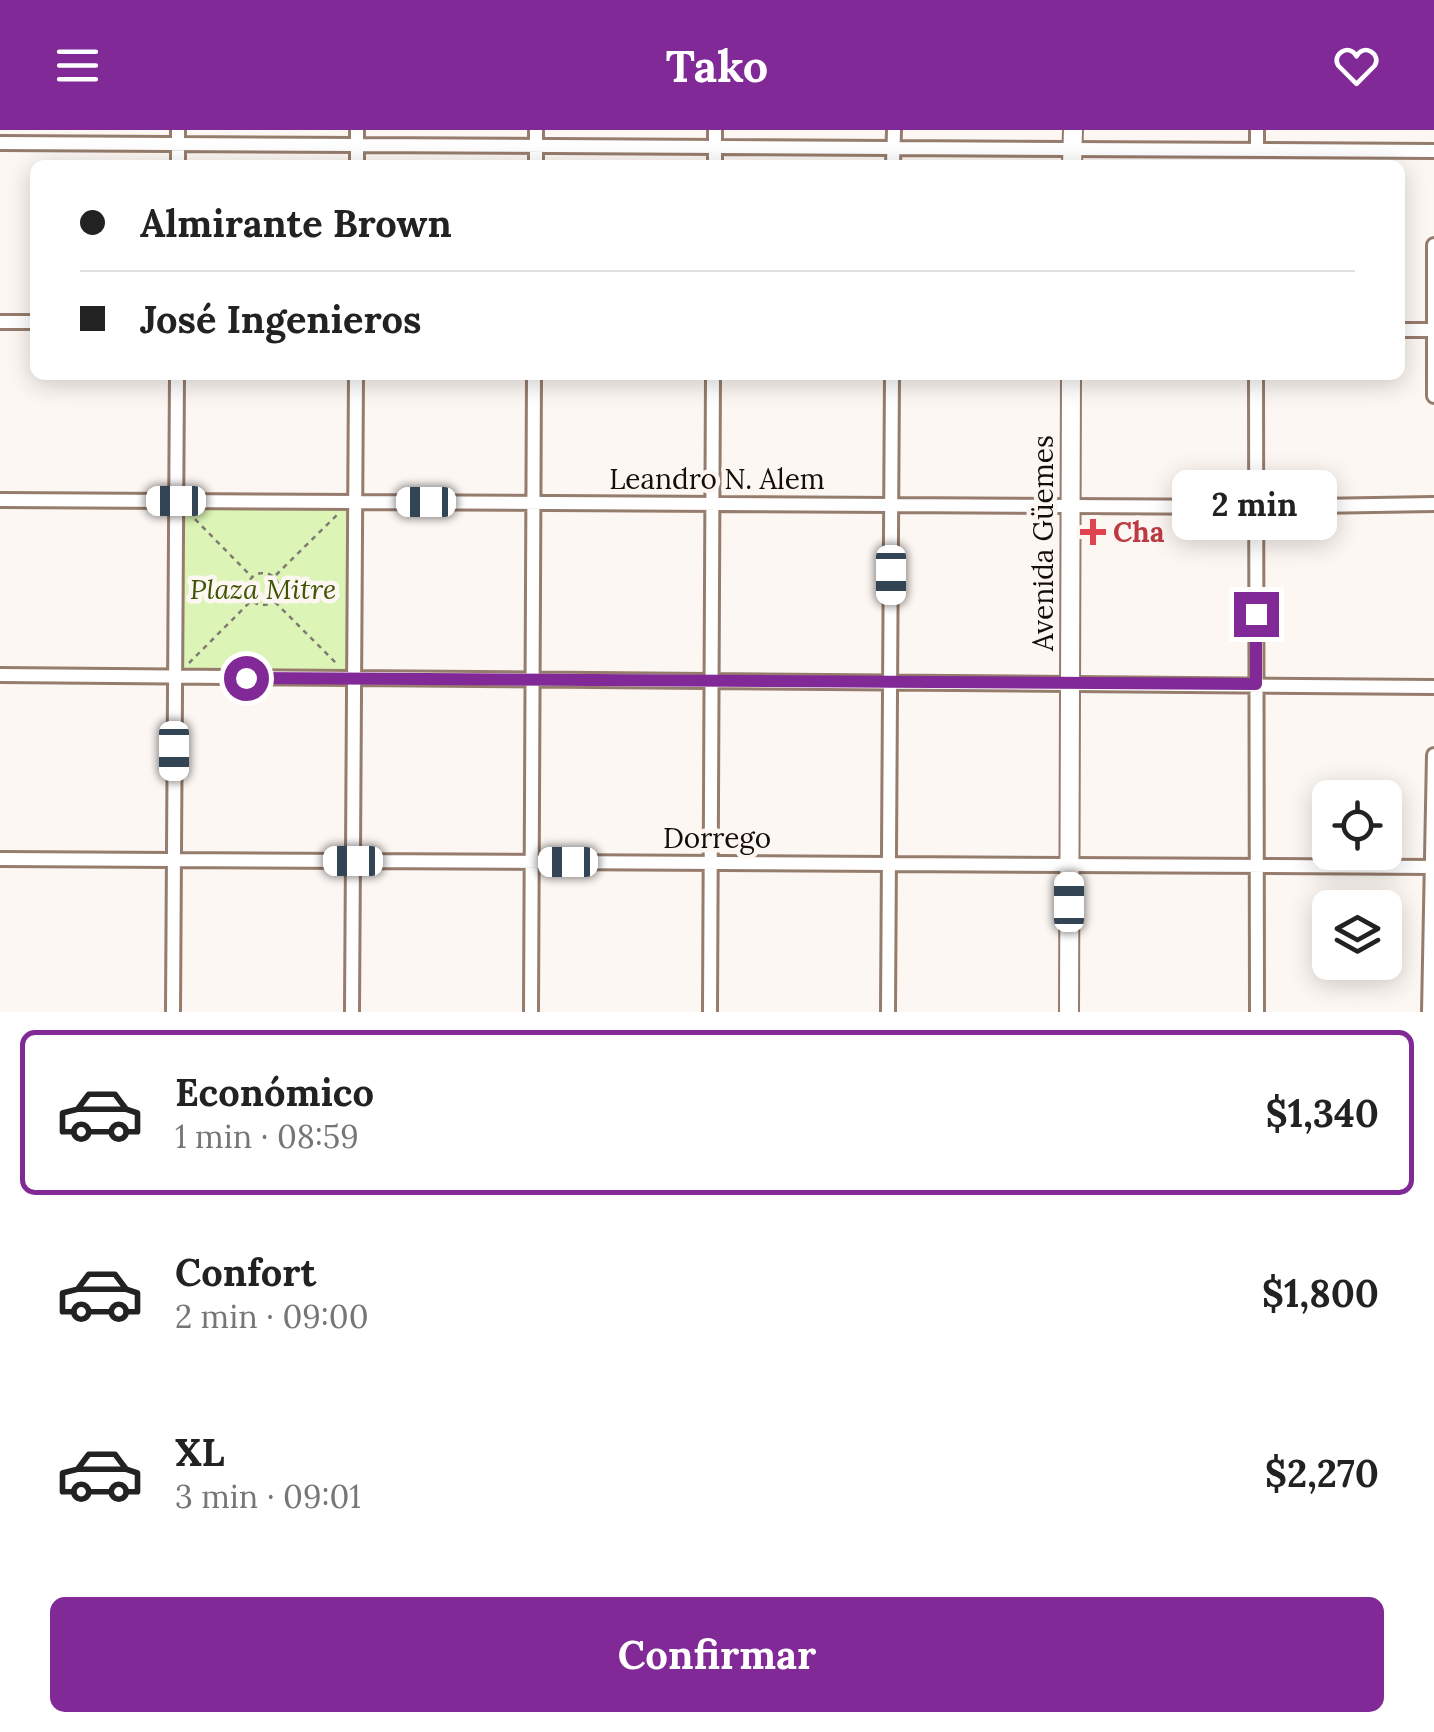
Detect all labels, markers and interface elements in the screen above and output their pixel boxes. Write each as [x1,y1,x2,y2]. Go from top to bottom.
text: Tako [666,37,768,94]
icon: menu [50,38,105,93]
icon: heart [1329,38,1384,93]
text: Almirante Brown [140,199,452,247]
text: José Ingenieros [140,295,421,343]
street label: Avenida Güemes [1025,435,1061,652]
street label: Leandro N. Alem [609,461,825,497]
callout: 2 min [1174,469,1338,539]
text: 2 min [1212,484,1297,525]
car [146,486,206,516]
car [396,487,456,517]
place label: Cha [1113,514,1165,550]
marker: Cha [1082,521,1104,543]
car [876,545,906,605]
park label: Plaza Mitre [190,571,336,607]
route end [1234,592,1279,637]
route start [224,656,269,701]
car [159,721,189,781]
map controls [1312,780,1402,980]
button: locate [1312,780,1402,870]
street label: Dorrego [663,820,771,856]
car [323,846,383,876]
car [538,847,598,877]
car [1054,872,1084,932]
button: layers [1312,890,1402,980]
icon: car [55,1068,145,1158]
text: Económico [175,1068,374,1116]
text: $1,340 [1265,1089,1379,1137]
text: 1 min · 08:59 [175,1116,359,1157]
icon: car [55,1248,145,1338]
text: Confort [175,1248,316,1296]
text: $1,800 [1262,1269,1379,1317]
text: 2 min · 09:00 [175,1296,369,1337]
icon: car [55,1428,145,1518]
text: XL [175,1428,225,1476]
text: $2,270 [1265,1449,1379,1497]
text: 3 min · 09:01 [175,1476,361,1517]
button: Confirmar [50,1597,1384,1712]

